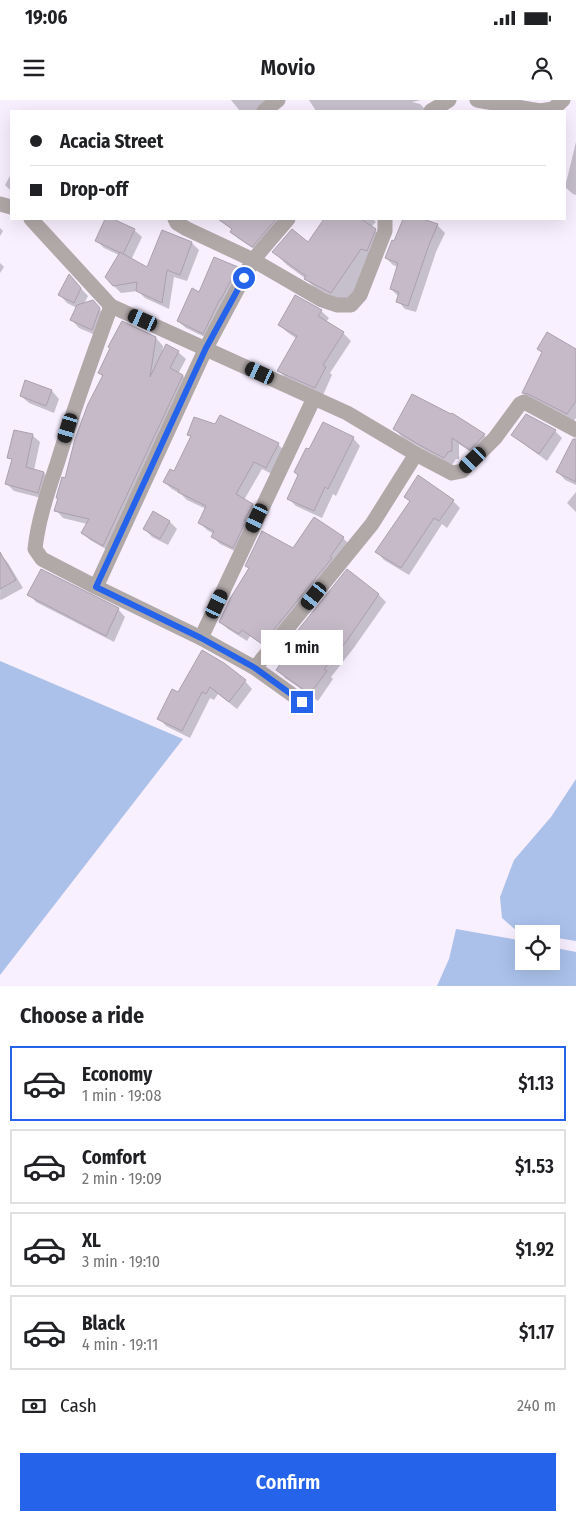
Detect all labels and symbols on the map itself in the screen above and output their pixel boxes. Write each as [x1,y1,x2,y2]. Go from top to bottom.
route start [233,267,255,289]
car [126,307,159,333]
car [243,360,276,386]
car [56,411,79,445]
car [456,444,489,476]
car [243,501,270,535]
car [298,580,329,612]
car [203,587,230,621]
callout: 1 min [261,630,343,664]
route end [291,691,313,713]

